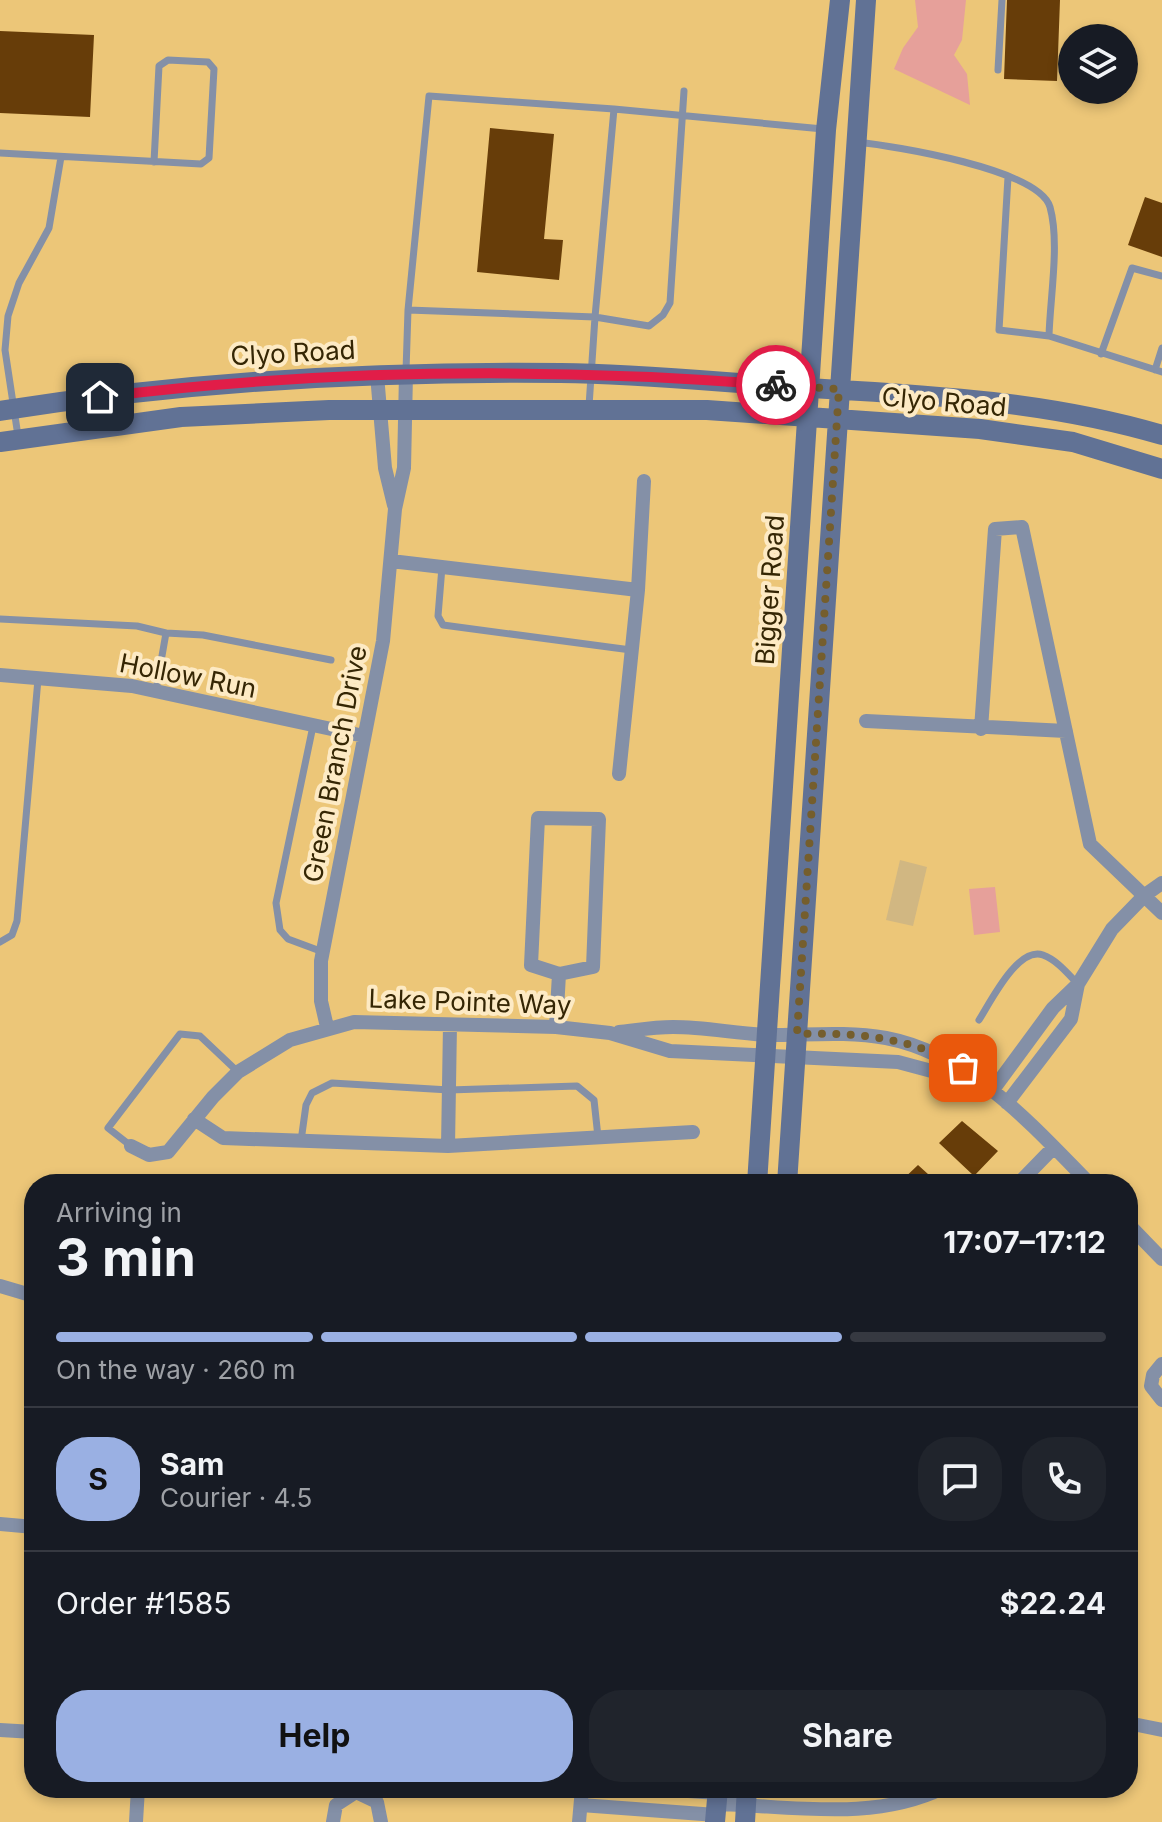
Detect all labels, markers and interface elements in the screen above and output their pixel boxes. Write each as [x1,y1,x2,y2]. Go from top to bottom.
map controls [1058,24,1138,104]
button: layers [1058,24,1138,104]
street label: Clyo Road [230,334,356,371]
courier [736,345,816,425]
pin [66,363,134,431]
icon: bike [754,363,798,407]
icon: home [78,375,122,419]
street label: Clyo Road [880,381,1008,422]
street label: Bigger Road [749,514,790,666]
street label: Green Branch Drive [296,643,373,885]
street label: Hollow Run [117,647,259,704]
street label: Lake Pointe Way [368,982,572,1021]
pin [929,1034,997,1102]
icon: bag [941,1046,985,1090]
text: Arriving in [56,1197,182,1228]
text: 17:07–17:12 [943,1224,1106,1260]
text: 3 min [56,1226,196,1289]
text: On the way · 260 m [56,1354,296,1385]
button: chat [918,1437,1002,1521]
button: phone [1022,1437,1106,1521]
text: Sam [160,1446,224,1482]
text: S [88,1461,108,1497]
text: Courier · 4.5 [160,1482,312,1513]
text: Order #1585 [56,1585,232,1621]
text: $22.24 [1000,1585,1106,1621]
button: Help [56,1690,573,1782]
button: Share [589,1690,1106,1782]

